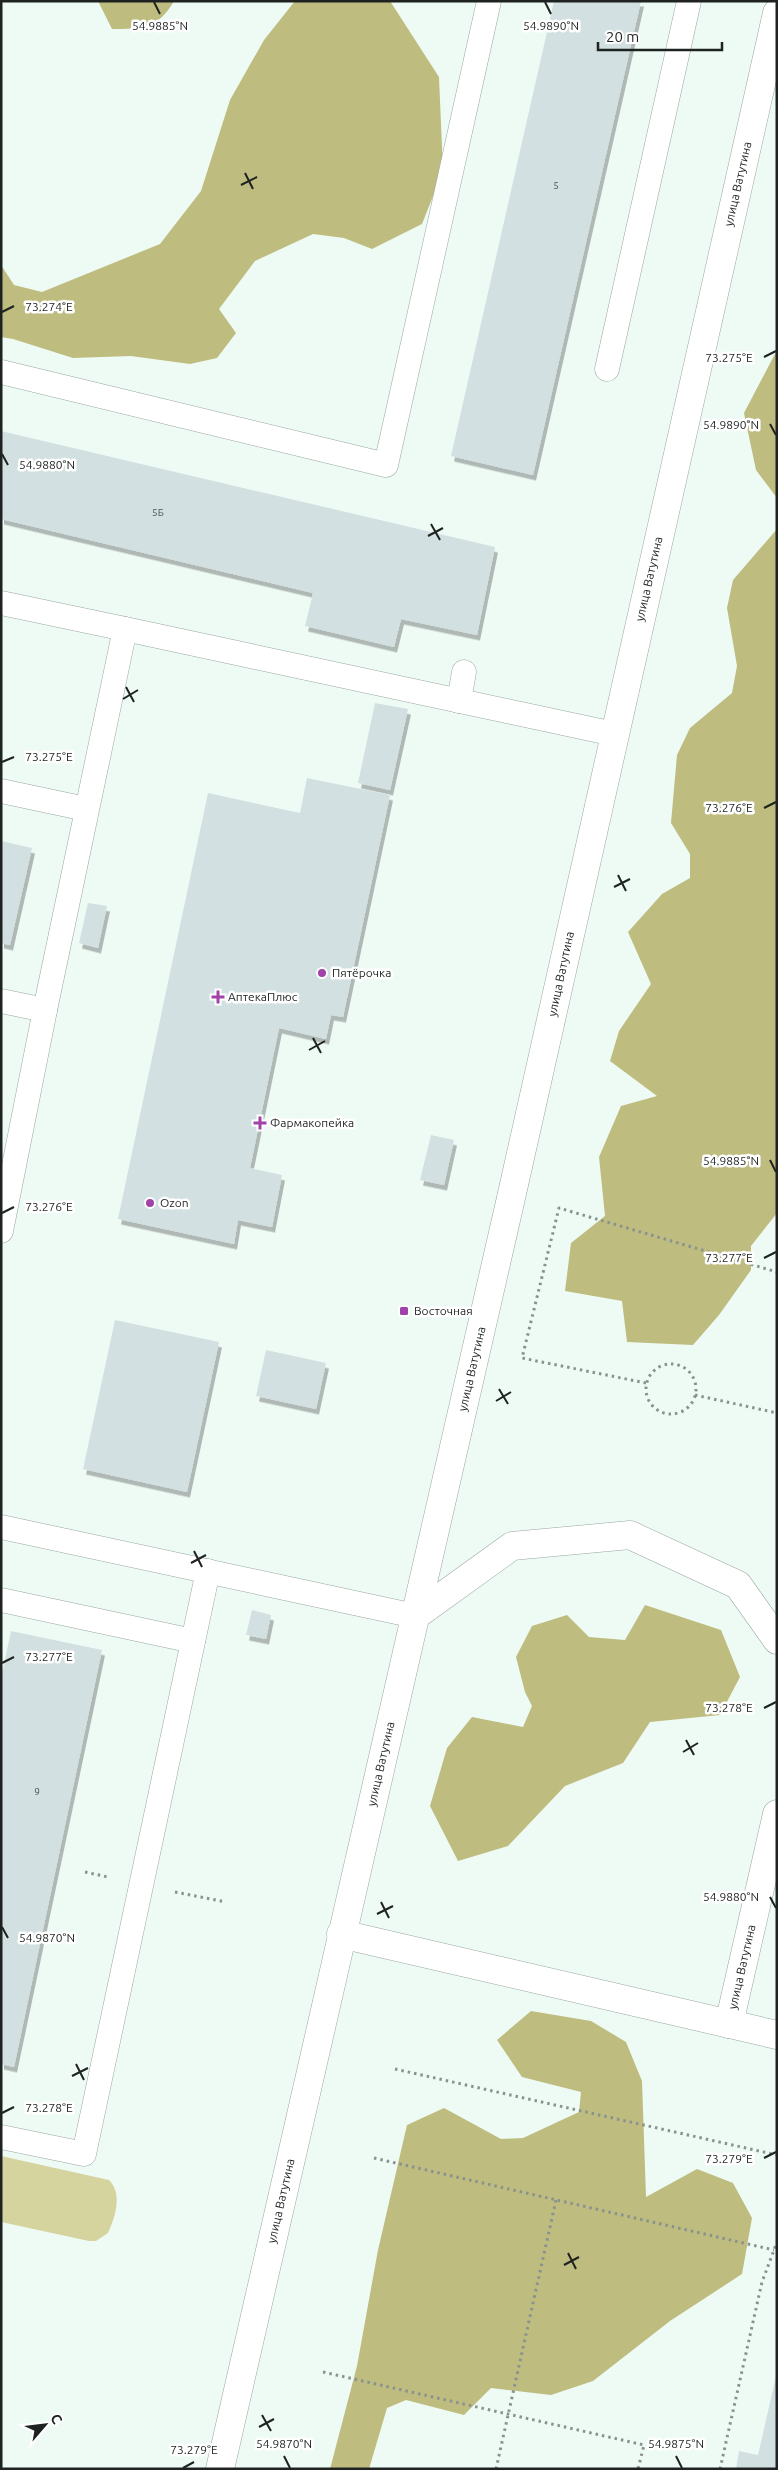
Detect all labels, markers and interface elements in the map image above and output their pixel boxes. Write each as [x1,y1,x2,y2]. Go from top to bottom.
text: 54.9885°N [132,19,188,32]
text: 54.9890°N [523,19,579,32]
scale bar [598,20,722,52]
text: 20 m [606,28,639,45]
street label: улица Ватутина [721,140,754,228]
house number: 5 [553,180,559,191]
text: 73.274°E [25,300,73,313]
text: 73.275°E [705,351,753,364]
text: 54.9890°N [703,418,759,431]
text: 54.9880°N [19,458,75,471]
house number: 5Б [152,507,164,518]
street label: улица Ватутина [632,535,665,623]
text: 73.275°E [25,750,73,763]
text: 73.276°E [705,801,753,814]
street label: улица Ватутина [545,930,576,1018]
place label: Пятёрочка [332,966,391,979]
marker: Пятёрочка [316,967,328,979]
place label: АптекаПлюс [228,990,298,1003]
marker: АптекаПлюс [212,991,224,1003]
place label: Фармакопейка [270,1116,354,1129]
marker: Фармакопейка [254,1117,266,1129]
text: 54.9885°N [703,1154,759,1167]
place label: Ozon [160,1196,189,1209]
marker: Ozon [144,1197,156,1209]
text: 73.276°E [25,1200,73,1213]
text: 73.277°E [705,1251,753,1264]
place label: Восточная [414,1304,473,1317]
marker: Восточная [398,1305,410,1317]
street label: улица Ватутина [455,1325,488,1413]
text: 73.277°E [25,1650,73,1663]
text: 73.278°E [705,1701,753,1714]
street label: улица Ватутина [364,1720,397,1808]
house number: 9 [34,1786,40,1797]
text: 54.9880°N [703,1890,759,1903]
street label: улица Ватутина [725,1923,758,2011]
text: 54.9870°N [19,1931,75,1944]
text: 73.278°E [25,2101,73,2114]
text: 73.279°E [705,2152,753,2165]
street label: улица Ватутина [264,2157,297,2245]
north arrow [20,2400,70,2450]
text: С [47,2411,66,2427]
text: 54.9870°N [256,2437,312,2450]
text: 54.9875°N [648,2437,704,2450]
text: 73.279°E [170,2443,218,2456]

